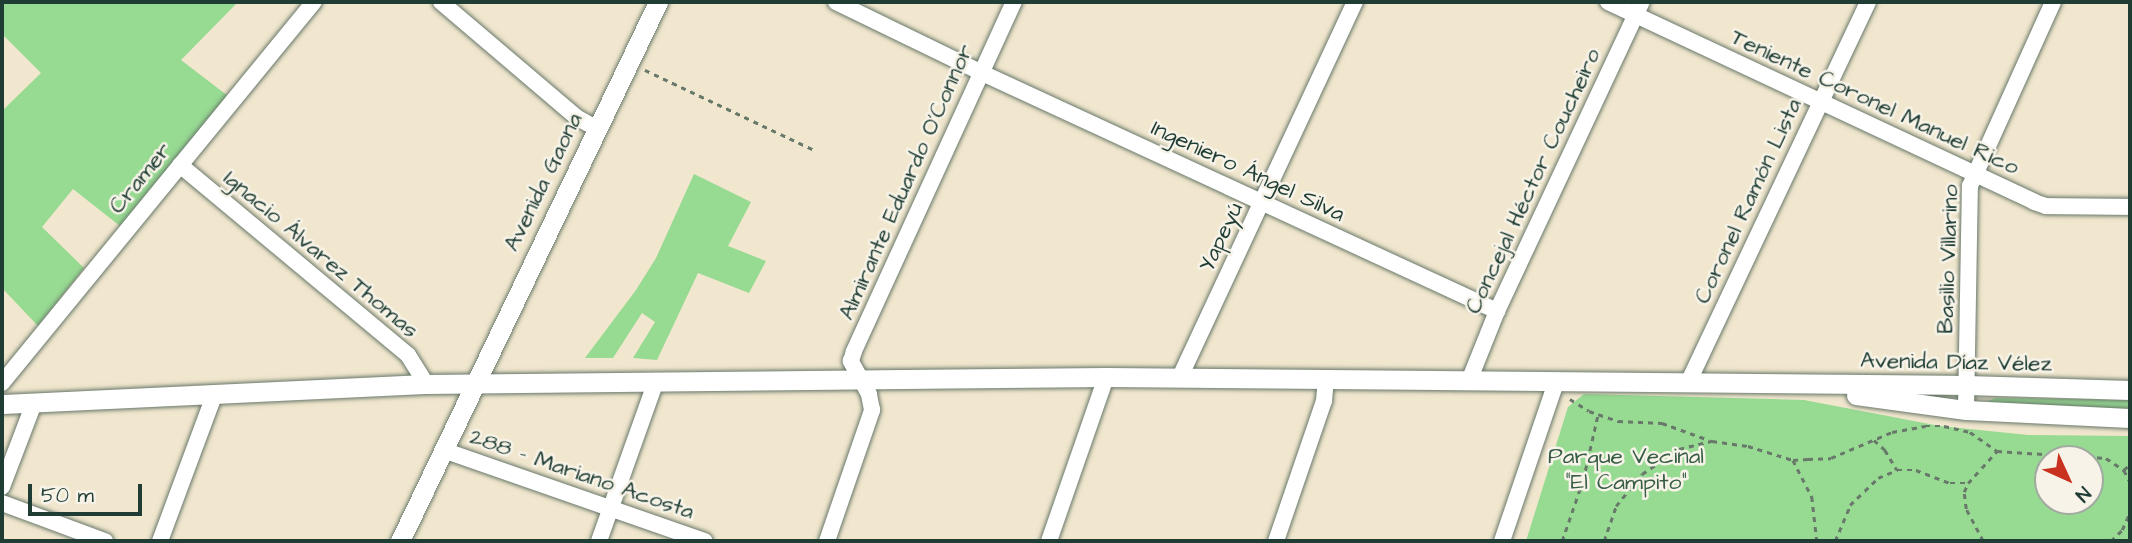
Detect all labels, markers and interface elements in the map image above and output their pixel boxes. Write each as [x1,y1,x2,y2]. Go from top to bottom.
street label: Teniente Coronel Manuel Rico [1727,23,2023,181]
street label: Almirante Eduardo O'Connor [833,40,979,324]
street label: Concejal Héctor Coucheiro [1459,44,1607,318]
street label: Coronel Ramón Lista [1688,94,1808,308]
street label: Avenida Gaona [498,108,588,256]
street label: Ingeniero Ángel Silva [1147,114,1349,228]
street label: Cramer [103,137,177,219]
street label: Ignacio Álvarez Thomas [218,164,424,344]
street label: Basilio Villarino [1932,184,1964,334]
street label: Yapeyú [1193,198,1249,276]
street label: Avenida Díaz Vélez [1860,347,2052,377]
street label: 288 - Mariano Acosta [466,423,698,525]
park label: Parque Vecinal "El Campito" [1548,442,1704,496]
north arrow [2034,445,2104,515]
scale bar [32,470,145,514]
text: N [2069,480,2097,508]
text: 50 m [41,481,94,510]

